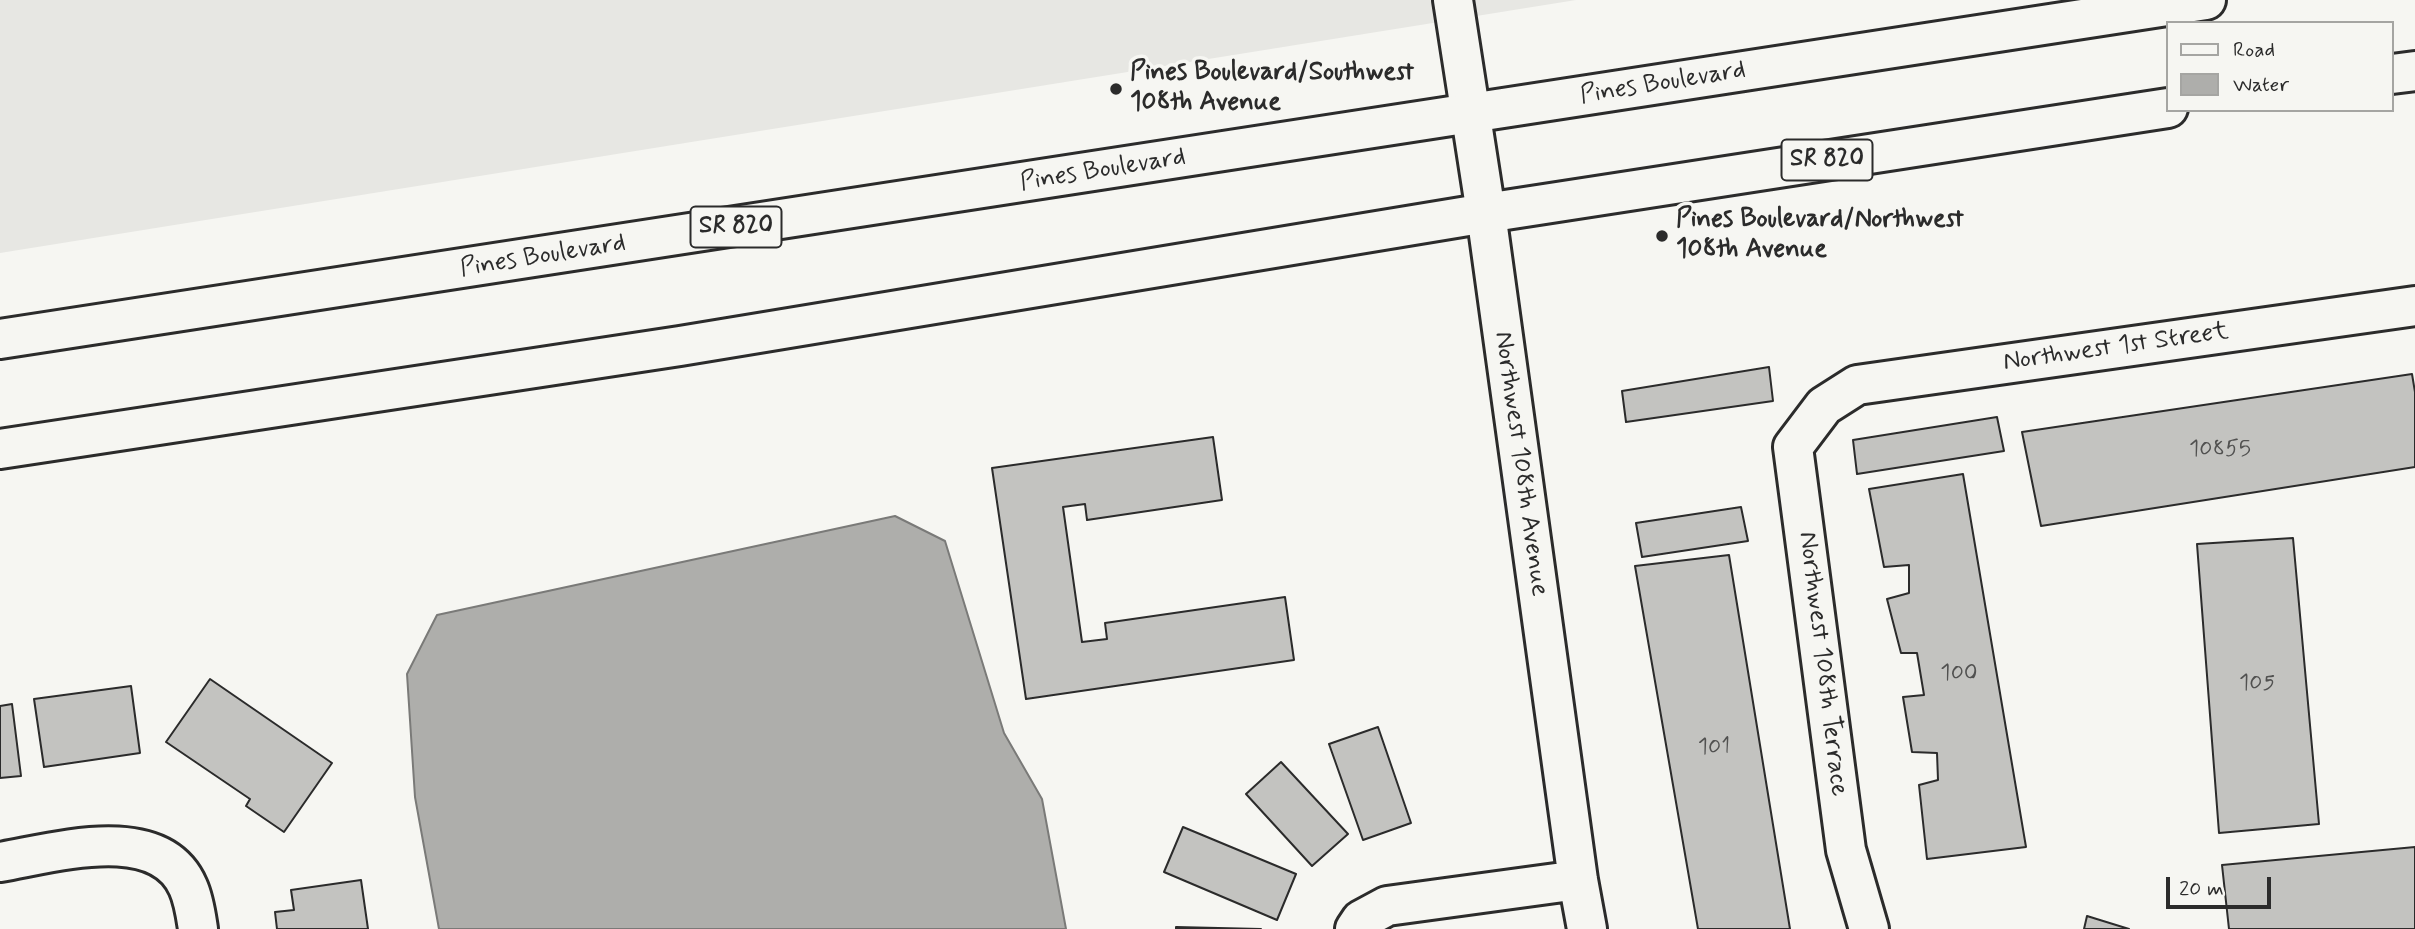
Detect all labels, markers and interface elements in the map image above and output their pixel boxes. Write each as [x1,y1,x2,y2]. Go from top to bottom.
legend [2166,21,2394,112]
text: Road [2233,36,2275,64]
street label: Pines Boulevard [1578,56,1748,112]
place label: Pines Boulevard/Southwest 108th Avenue [1130,58,1414,119]
text: Water [2233,71,2289,99]
marker: Pines Boulevard/Southwest 108th Avenue [1108,81,1124,97]
road number: SR 820 [1782,140,1872,180]
street label: Pines Boulevard [1018,143,1188,199]
place label: Pines Boulevard/Northwest 108th Avenue [1676,205,1964,266]
road number: SR 820 [690,207,782,248]
marker: Pines Boulevard/Northwest 108th Avenue [1654,228,1670,244]
street label: Pines Boulevard [458,229,628,285]
street label: Northwest 1st Street [2001,317,2231,379]
street label: Northwest 108th Avenue [1486,330,1554,598]
house number: 10855 [2189,436,2251,464]
street label: Northwest 108th Terrace [1790,530,1854,798]
house number: 100 [1940,660,1978,688]
house number: 105 [2239,670,2275,698]
house number: 101 [1698,734,1730,762]
scale bar [2170,862,2275,906]
text: 20 m [2179,875,2224,903]

